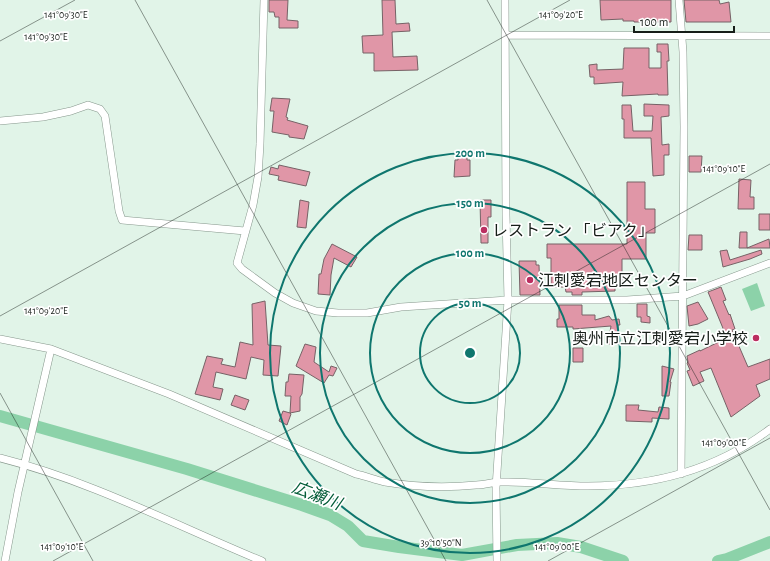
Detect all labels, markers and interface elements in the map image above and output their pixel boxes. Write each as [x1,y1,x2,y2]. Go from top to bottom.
scale bar [634,8,734,34]
text: 141°09'30"E [44,10,88,20]
text: 141°09'20"E [539,10,583,20]
text: 100 m [640,16,668,28]
text: 141°09'30"E [24,32,68,42]
text: 200 m [455,147,485,159]
text: 141°09'10"E [703,164,745,174]
text: 150 m [456,197,484,209]
place label: レストラン 「ビアク」 [492,222,654,239]
marker: レストラン 「ビアク」 [479,225,489,235]
text: 100 m [456,247,484,259]
place label: 江刺愛宕地区センター [538,272,698,289]
marker: 江刺愛宕地区センター [525,275,535,285]
text: 50 m [459,297,482,309]
text: 141°09'20"E [24,306,68,316]
place label: 奥州市立江刺愛宕小学校 [572,330,748,347]
marker: 奥州市立江刺愛宕小学校 [751,333,761,343]
centre of rings [463,346,477,360]
text: 141°09'00"E [702,438,746,448]
water label: 広瀬川 [290,477,346,513]
text: 39°10'50"N [420,538,462,548]
text: 141°09'10"E [41,542,83,552]
text: 141°09'00"E [535,542,579,552]

